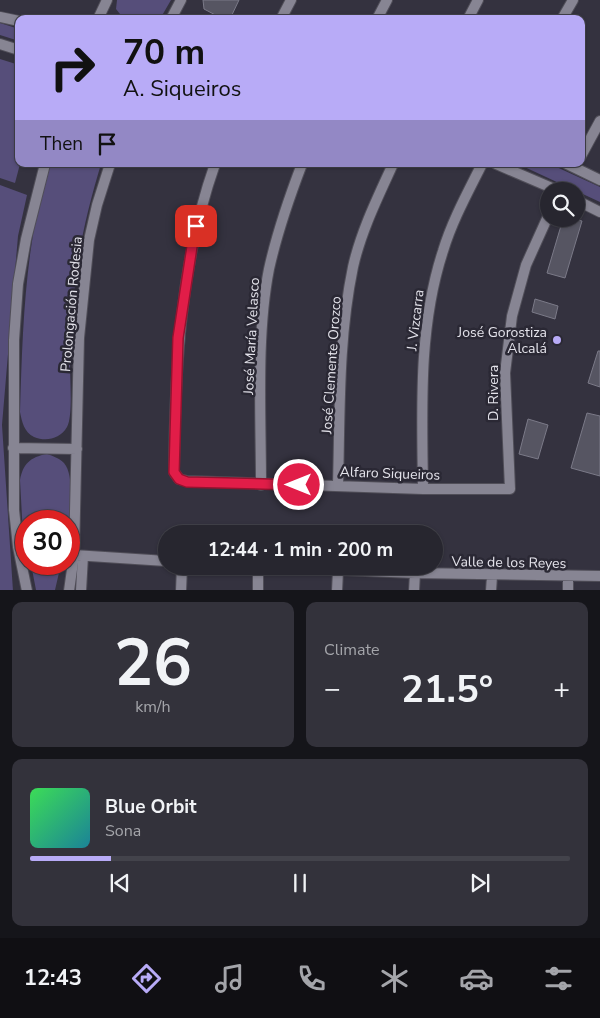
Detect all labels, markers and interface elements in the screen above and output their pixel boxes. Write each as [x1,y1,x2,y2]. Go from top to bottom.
text: 70 m [123,29,205,76]
icon: right [40,35,105,100]
text: A. Siqueiros [123,74,241,104]
icon: arrive [93,130,121,158]
text: Then [40,131,83,157]
map controls [540,182,585,227]
button: search [540,182,585,227]
pin [175,205,217,247]
icon: arrive [182,212,210,240]
street label: Prolongación Rodesia [56,236,87,373]
street label: José María Velasco [239,277,264,396]
street label: J. Vizcarra [402,288,429,353]
street label: José Clemente Orozco [317,295,346,436]
place label: José Gorostiza Alcalá [457,323,547,358]
marker: José Gorostiza Alcalá [551,334,563,346]
street label: D. Rivera [484,365,503,421]
position arrow [272,458,324,510]
street label: Alfaro Siqueiros [339,462,441,485]
speed limit sign: 30 [15,510,80,575]
text: 12:44 · 1 min · 200 m [208,537,393,563]
street label: Valle de los Reyes [450,552,567,573]
text: 26 [114,619,192,708]
text: Climate [324,639,379,661]
text: 21.5° [401,664,493,715]
text: − [324,670,341,708]
text: + [553,670,570,708]
text: km/h [135,696,171,718]
text: Blue Orbit [105,794,196,820]
text: Sona [105,820,141,842]
icon: previous [106,869,134,897]
icon: pause [286,869,314,897]
icon: next [466,869,494,897]
icon: directions [129,961,164,996]
icon: music [212,961,247,996]
icon: phone [294,961,329,996]
icon: climate [377,961,412,996]
icon: car [459,961,494,996]
icon: filters [541,961,576,996]
text: 12:43 [24,963,82,993]

